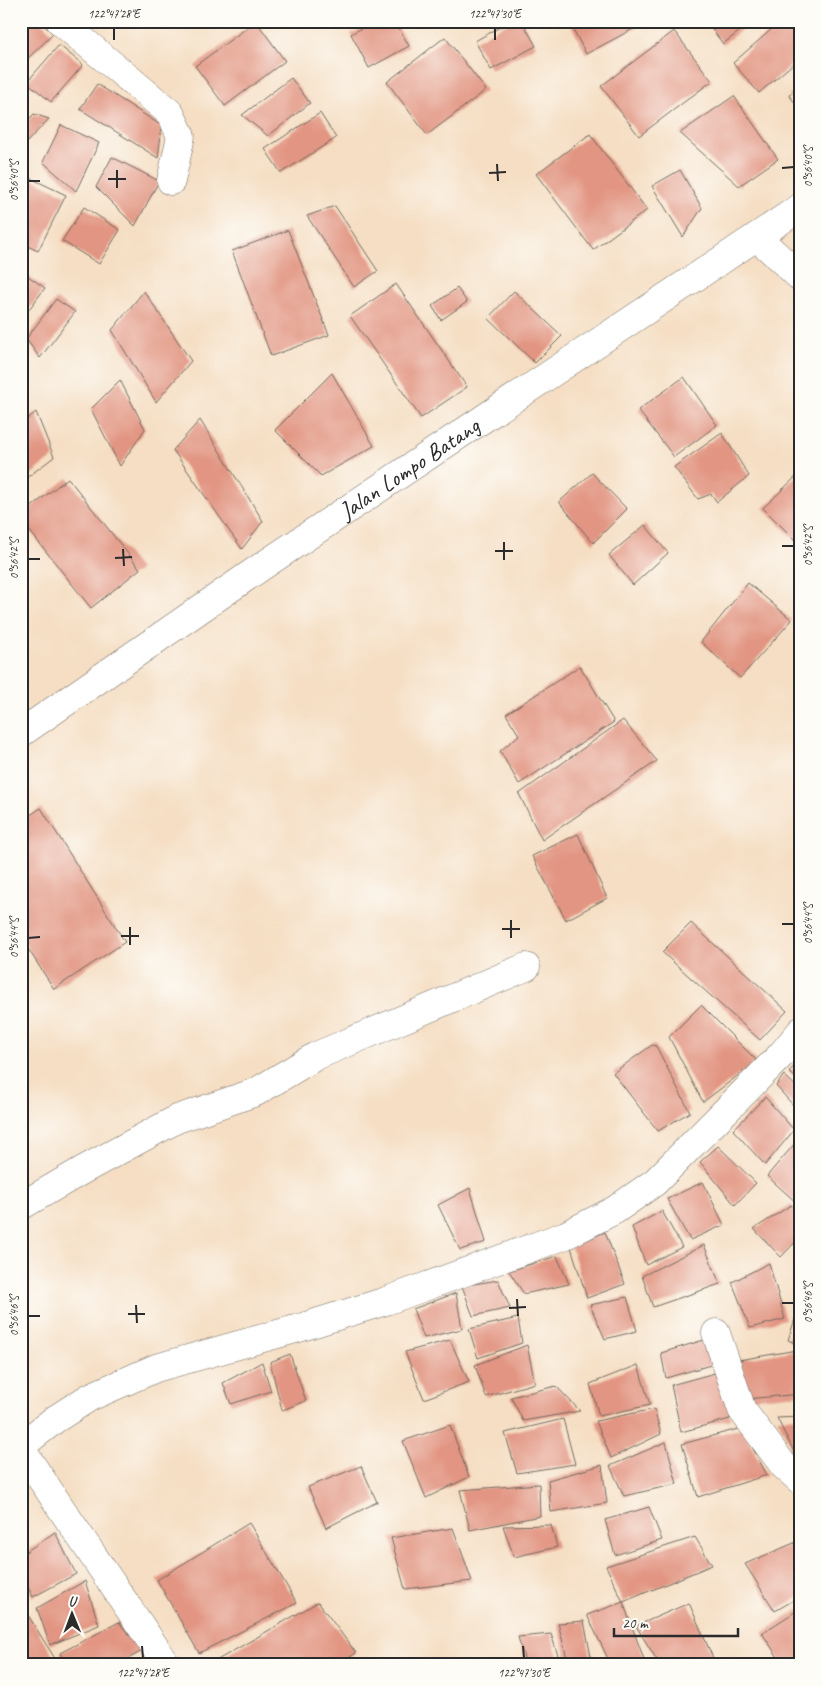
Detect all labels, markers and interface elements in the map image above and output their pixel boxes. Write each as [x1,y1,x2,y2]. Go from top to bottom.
text: 122°47'28"E [88,6,142,22]
text: 122°47'30"E [469,6,523,22]
text: 0°56'40"S [800,145,816,187]
text: 0°56'40"S [6,159,22,201]
street label: Jalan Lompo Batang [332,410,486,526]
text: 0°56'42"S [800,524,816,566]
text: 0°56'42"S [6,537,22,579]
text: 0°56'44"S [800,902,816,944]
text: 0°56'44"S [6,916,22,958]
text: 0°56'46"S [800,1281,816,1323]
text: 0°56'46"S [6,1294,22,1336]
north arrow [48,1588,98,1638]
text: U [68,1593,79,1610]
scale bar [614,1606,738,1638]
text: 20 m [622,1614,649,1633]
text: 122°47'28"E [117,1665,171,1681]
text: 122°47'30"E [498,1665,552,1681]

